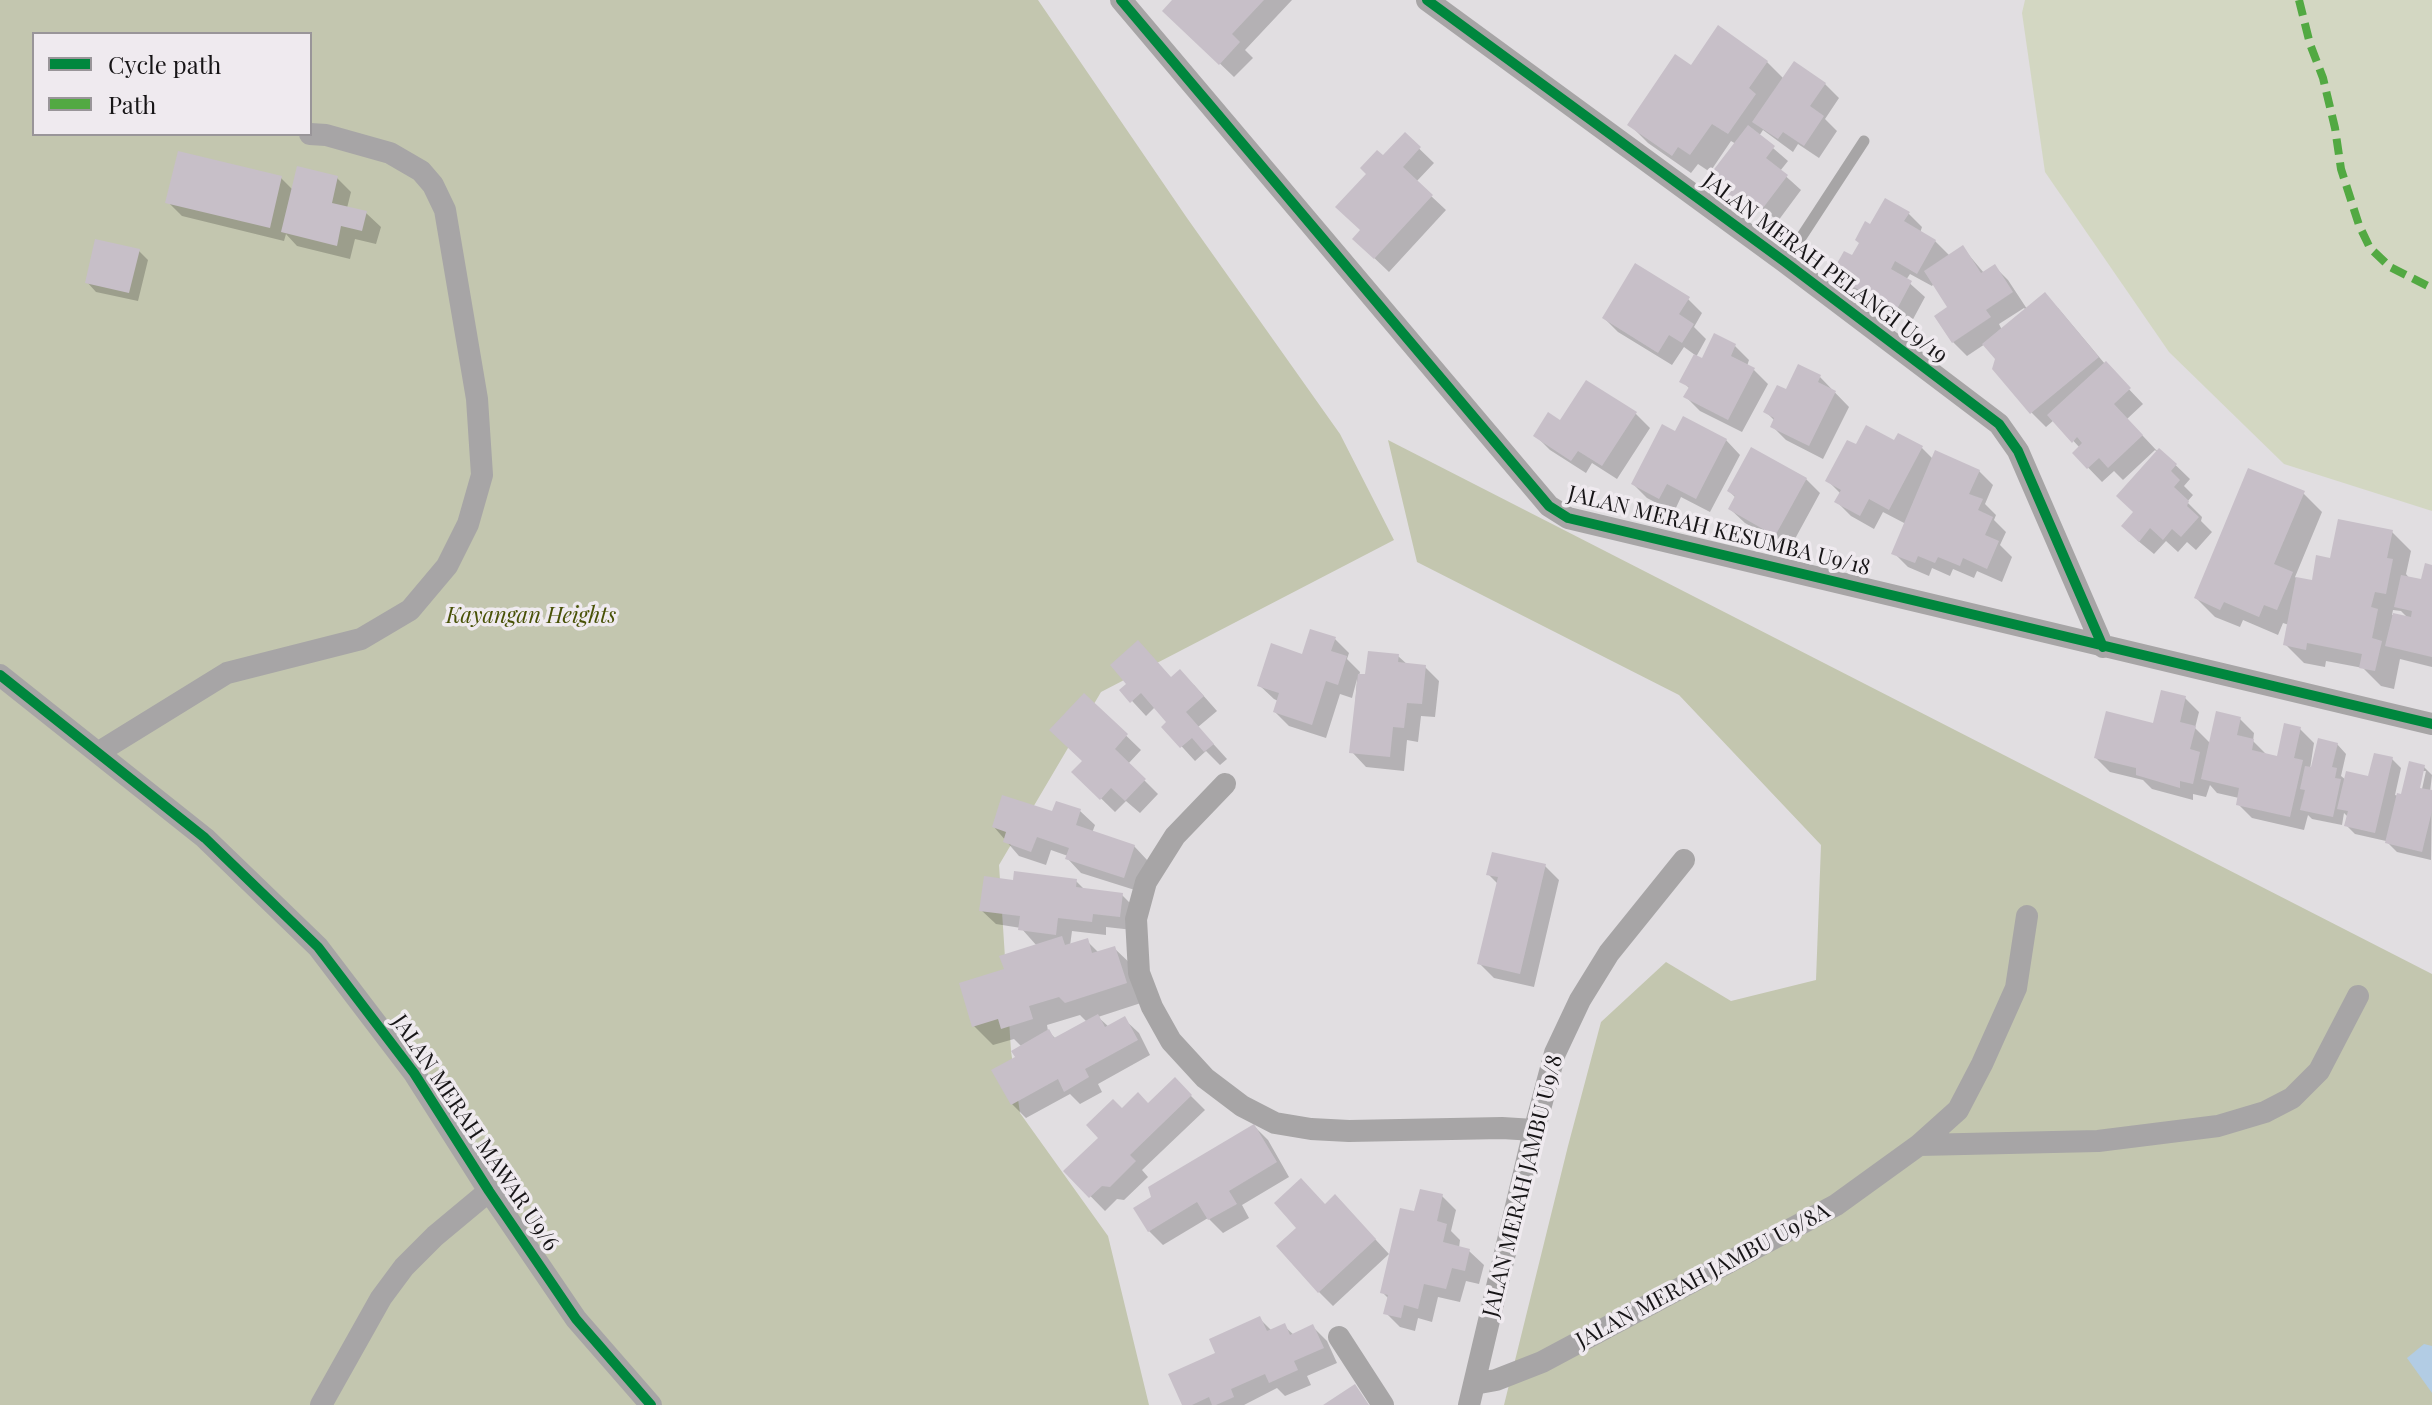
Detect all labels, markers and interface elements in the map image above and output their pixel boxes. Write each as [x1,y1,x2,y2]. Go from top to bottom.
legend [32,32,312,136]
text: Cycle path [108,48,221,80]
text: Path [108,88,156,120]
street label: JALAN MERAH PELANGI U9/19 [1697,167,1953,369]
street label: JALAN MERAH KESUMBA U9/18 [1565,481,1873,581]
park label: Kayangan Heights [446,603,616,629]
street label: JALAN MERAH MAWAR U9/6 [386,1010,564,1256]
street label: JALAN MERAH JAMBU U9/8 [1478,1052,1568,1320]
street label: JALAN MERAH JAMBU U9/8A [1572,1198,1834,1354]

